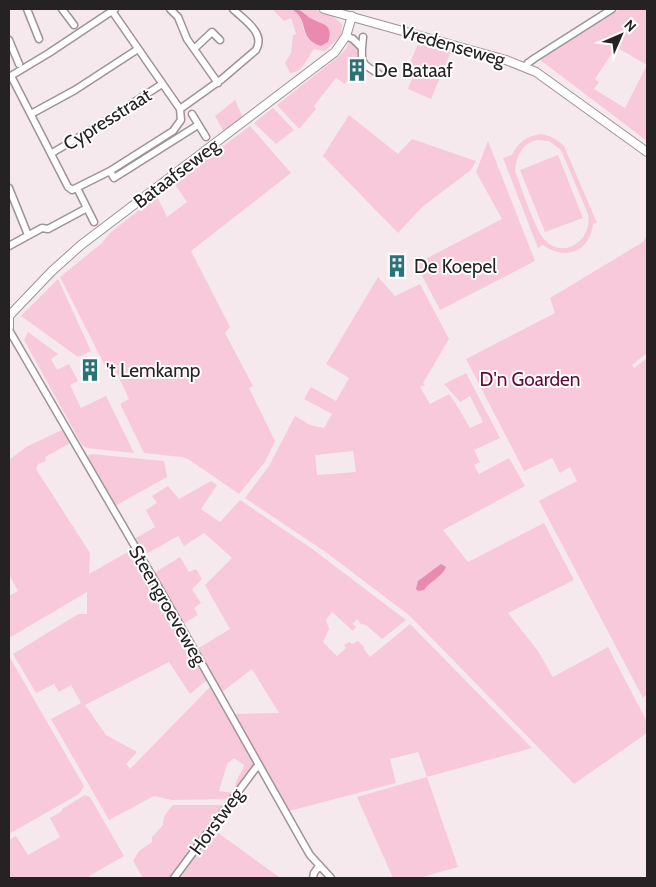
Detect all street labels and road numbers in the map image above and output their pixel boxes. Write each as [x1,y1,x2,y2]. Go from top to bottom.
street label: Vredenseweg [398,20,508,72]
street label: Cypresstraat [59,83,156,156]
street label: Bataafseweg [129,133,224,213]
street label: Steengroeveweg [124,541,211,670]
street label: Horstweg [185,783,249,859]

